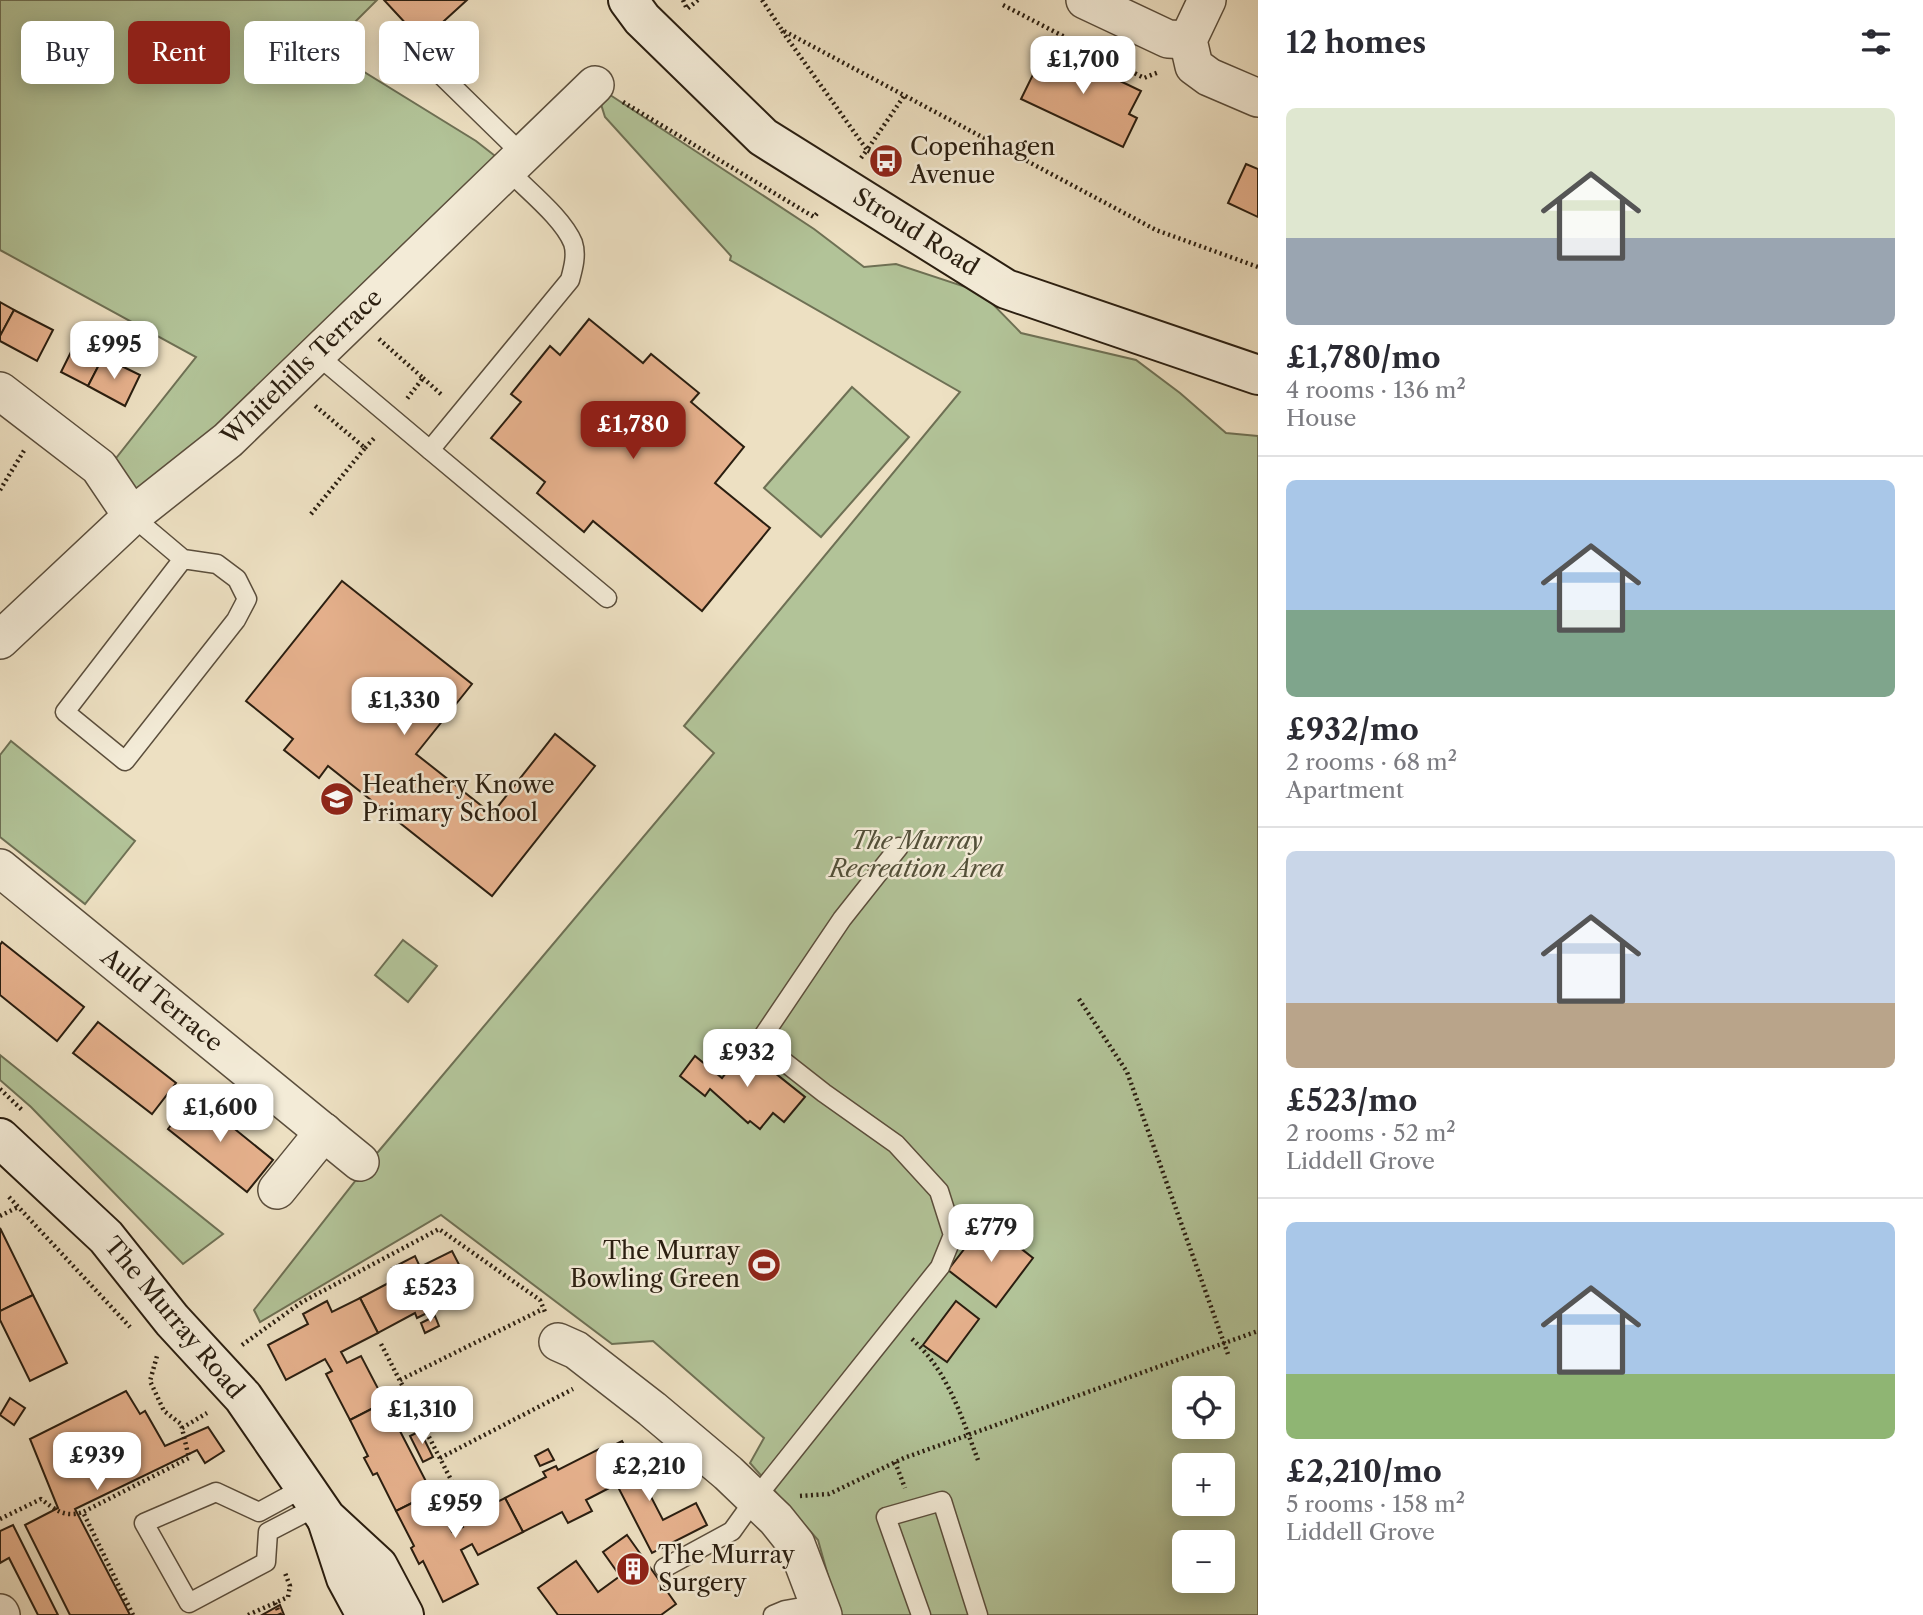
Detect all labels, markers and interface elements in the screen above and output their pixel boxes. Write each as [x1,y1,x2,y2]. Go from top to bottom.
chip: Buy [21,21,114,84]
chip: Rent [128,21,230,84]
chip: Filters [244,21,365,84]
chip: New [379,21,479,84]
icon: filters [1857,23,1895,61]
text: 12 homes [1286,24,1426,61]
pin: £1,700 [1026,36,1140,96]
text: £1,700 [1046,45,1120,73]
place label: Copenhagen Avenue [909,132,1055,189]
bus stop icon: Copenhagen Avenue [867,142,905,180]
icon: home [1528,153,1654,279]
street label: Stroud Road [848,182,985,282]
street label: Whitehills Terrace [215,283,388,451]
pin: £995 [73,322,155,381]
text: £995 [86,330,142,358]
text: £1,780/mo [1286,339,1441,376]
text: 4 rooms · 136 m² [1286,376,1466,404]
pin: £1,780 [576,402,690,461]
text: House [1286,404,1356,432]
text: £1,780 [597,410,669,438]
icon: home [1528,525,1654,651]
pin: £1,330 [347,678,461,737]
text: £1,330 [368,686,440,714]
text: £932/mo [1286,711,1419,748]
text: 2 rooms · 68 m² [1286,748,1457,776]
place label: Heathery Knowe Primary School [362,770,555,827]
text: Apartment [1286,776,1404,804]
school or university icon: Heathery Knowe Primary School [318,780,356,818]
park label: The Murray Recreation Area [828,826,1004,883]
icon: home [1528,896,1654,1022]
street label: Auld Terrace [95,941,229,1057]
pin: £932 [706,1030,788,1089]
text: £932 [719,1038,775,1066]
text: £523/mo [1286,1082,1417,1119]
pin: £1,600 [163,1084,277,1144]
text: £1,600 [182,1093,258,1121]
text: 2 rooms · 52 m² [1286,1119,1456,1147]
text: Liddell Grove [1286,1147,1435,1175]
pin: £779 [950,1204,1032,1264]
text: £779 [964,1213,1018,1241]
street label: The Murray Road [98,1231,251,1405]
place label: The Murray Bowling Green [570,1236,741,1293]
sports icon: The Murray Bowling Green [745,1246,783,1284]
pin: £523 [389,1264,471,1324]
icon: home [1528,1267,1654,1393]
text: £523 [403,1273,457,1301]
map controls [1172,1376,1235,1593]
button: locate [1172,1376,1235,1439]
pin: £1,310 [365,1386,479,1446]
text: £1,310 [387,1395,457,1423]
pin: £939 [56,1432,138,1492]
text: £939 [69,1441,125,1469]
pin: £2,210 [592,1444,706,1503]
text: £2,210 [612,1452,686,1480]
button: + [1172,1453,1235,1516]
text: £2,210/mo [1286,1453,1442,1490]
pin: £959 [414,1480,496,1540]
text: £959 [427,1489,483,1517]
text: 5 rooms · 158 m² [1286,1490,1465,1518]
text: Liddell Grove [1286,1518,1435,1546]
button: − [1172,1530,1235,1593]
place label: The Murray Surgery [658,1540,796,1597]
building icon: The Murray Surgery [614,1550,652,1588]

